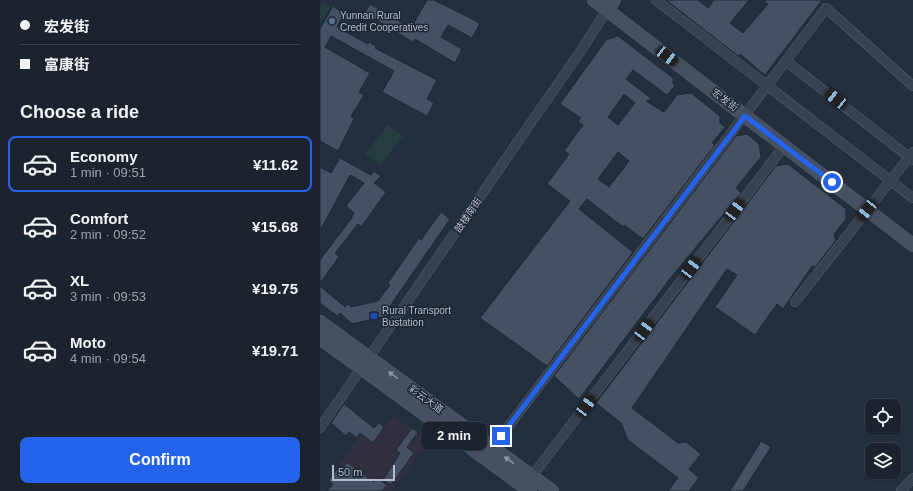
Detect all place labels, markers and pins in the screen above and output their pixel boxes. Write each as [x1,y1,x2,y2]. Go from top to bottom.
place label: Yunnan Rural Credit Cooperatives [340,10,428,33]
marker: Yunnan Rural Credit Cooperatives [327,16,337,26]
place label: Rural Transport Bustation [382,305,451,328]
marker: Rural Transport Bustation [369,311,379,321]

